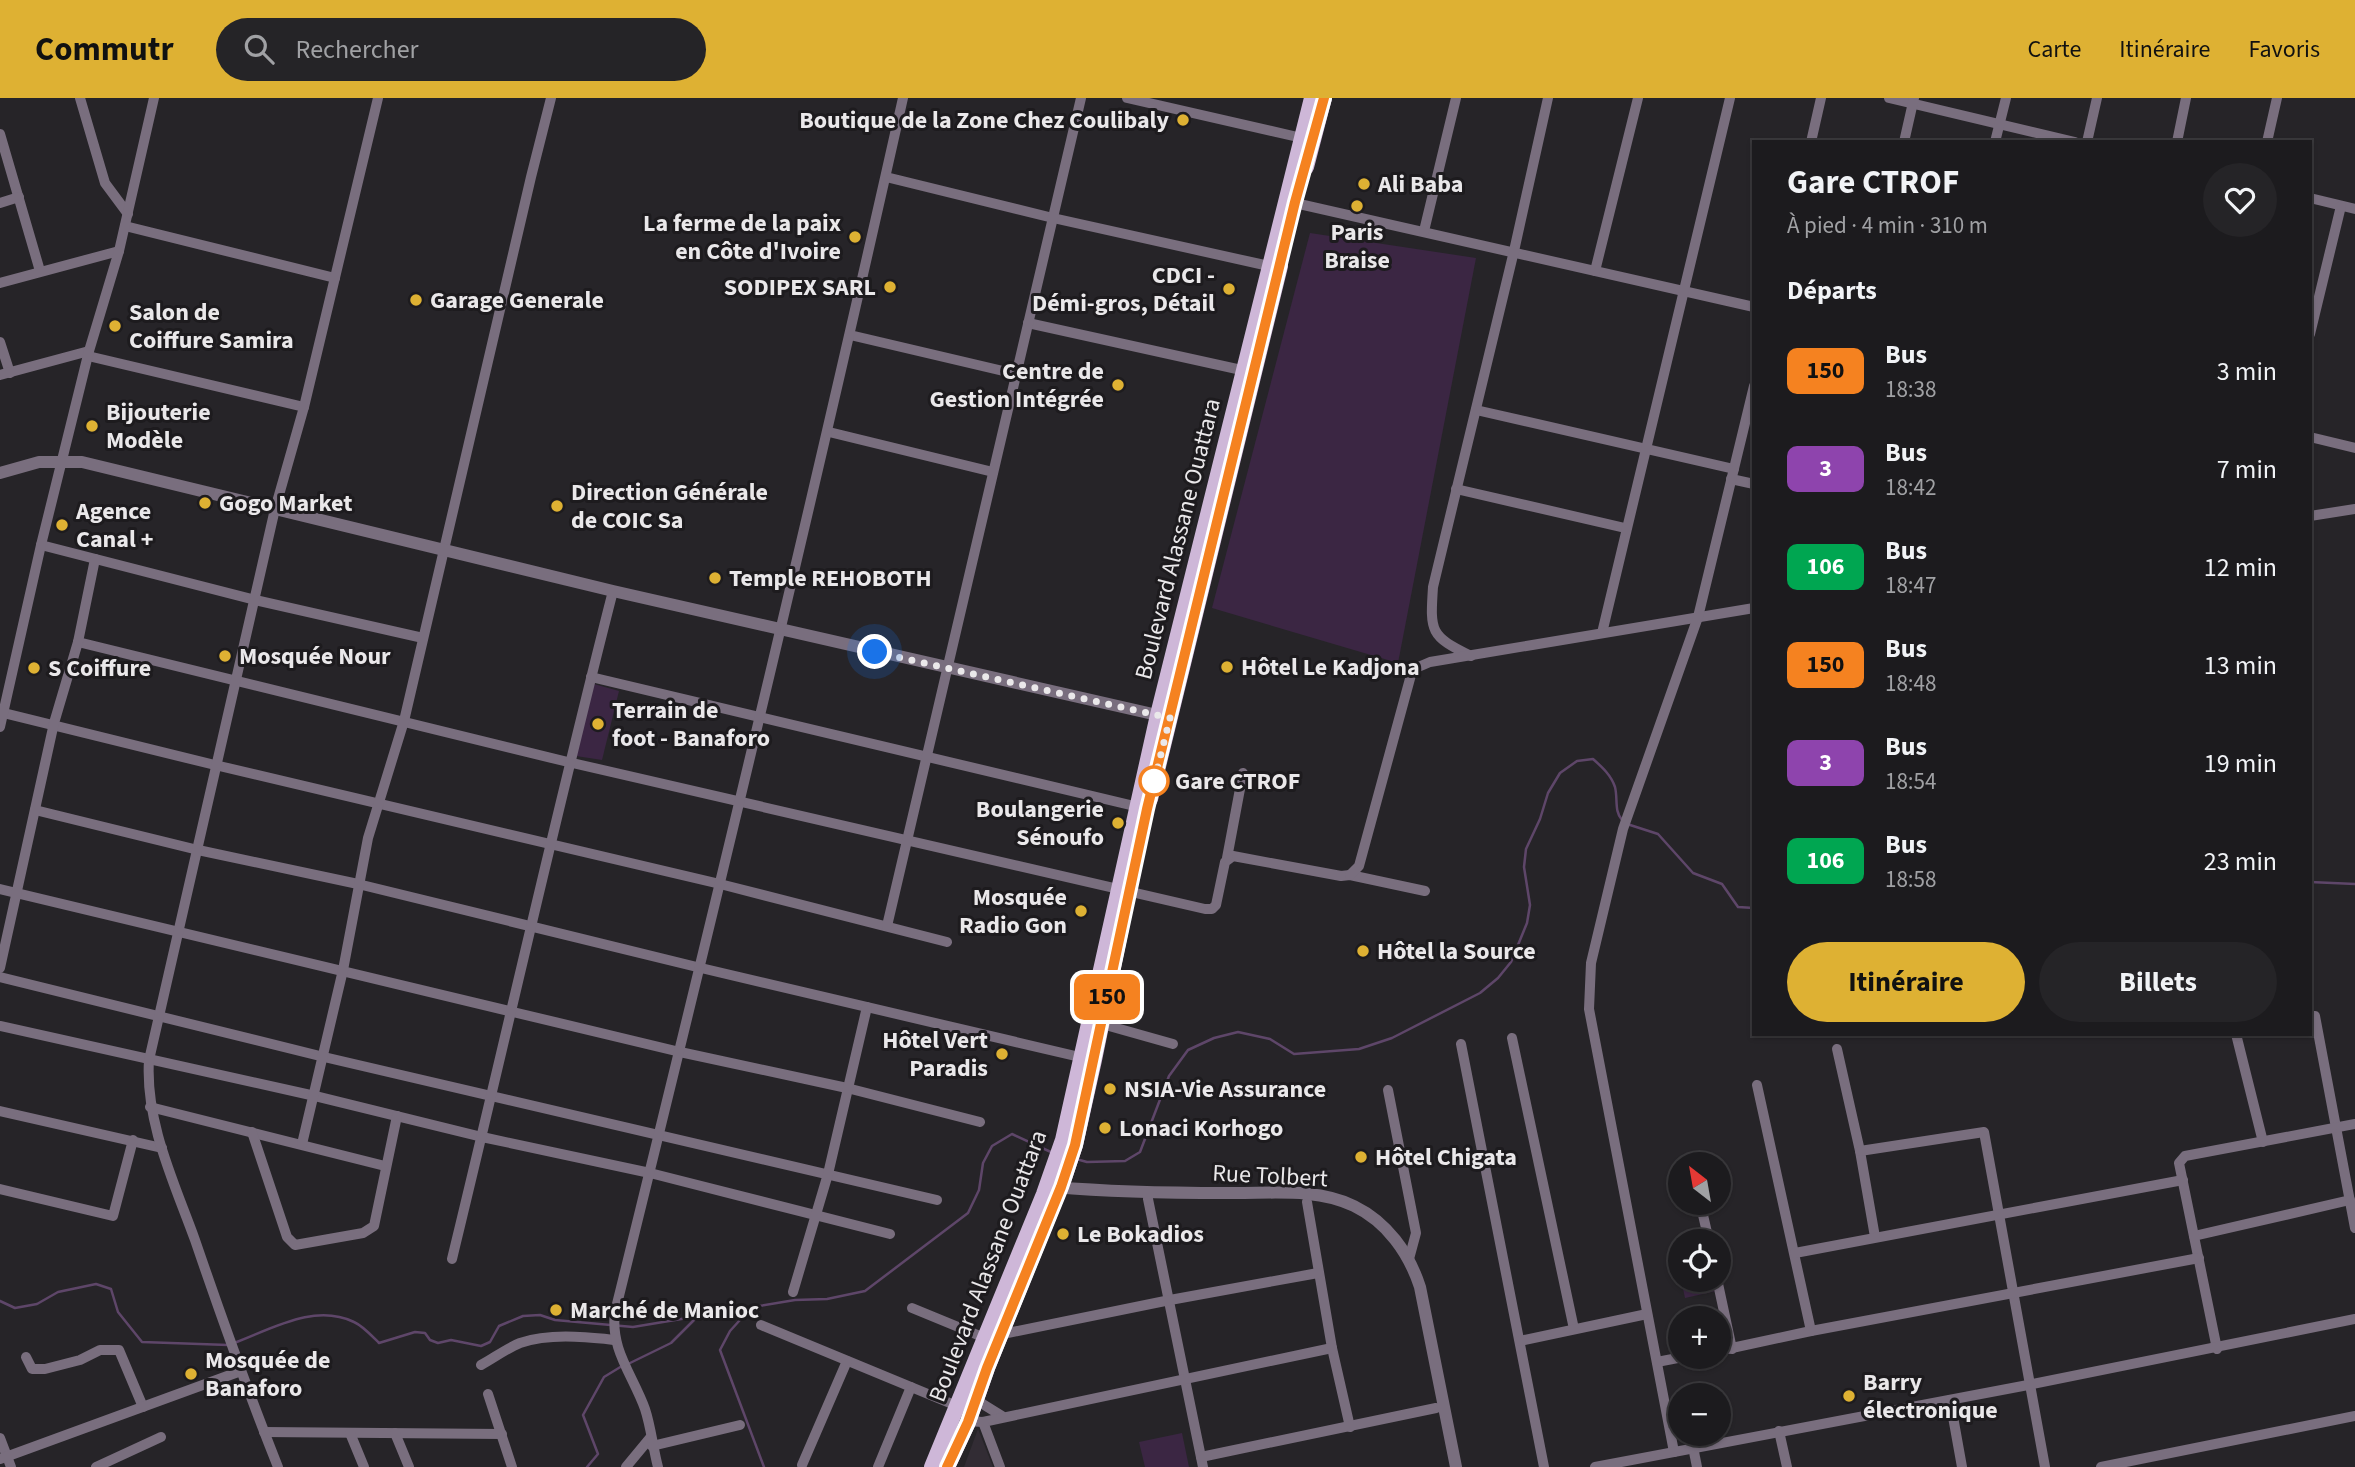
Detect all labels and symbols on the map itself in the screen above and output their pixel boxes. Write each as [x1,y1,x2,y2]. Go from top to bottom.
place label: Boutique de la Zone Chez Coulibaly [799,103,1169,138]
marker: Boutique de la Zone Chez Coulibaly [1175,112,1191,128]
place label: Ali Baba [1377,167,1463,202]
marker: Ali Baba [1356,176,1372,192]
marker: Paris Braise [1349,198,1365,214]
place label: La ferme de la paix en Côte d'Ivoire [643,206,841,269]
place label: Paris Braise [1324,215,1390,278]
marker: La ferme de la paix en Côte d'Ivoire [847,229,863,245]
place label: CDCI - Démi-gros, Détail [1032,258,1215,321]
place label: SODIPEX SARL [724,270,876,305]
marker: SODIPEX SARL [882,279,898,295]
marker: CDCI - Démi-gros, Détail [1221,281,1237,297]
place label: Garage Generale [430,283,604,318]
marker: Garage Generale [408,292,424,308]
place label: Salon de Coiffure Samira [129,295,294,358]
marker: Salon de Coiffure Samira [107,318,123,334]
place label: Centre de Gestion Intégrée [930,354,1104,417]
marker: Centre de Gestion Intégrée [1110,377,1126,393]
place label: Bijouterie Modèle [106,395,211,458]
street label: Boulevard Alassane Ouattara [1126,395,1230,683]
marker: Bijouterie Modèle [84,418,100,434]
place label: Direction Générale de COIC Sa [571,475,768,538]
place label: Gogo Market [219,486,352,521]
place label: Agence Canal + [75,494,153,557]
marker: Gogo Market [197,495,213,511]
marker: Direction Générale de COIC Sa [549,498,565,514]
marker: Agence Canal + [54,517,70,533]
place label: Temple REHOBOTH [729,561,932,596]
marker: Temple REHOBOTH [707,570,723,586]
your location [857,634,892,669]
place label: Mosquée Nour [239,639,391,674]
marker: Mosquée Nour [217,648,233,664]
place label: Hôtel Le Kadjona [1241,650,1420,685]
place label: S Coiffure [48,651,151,686]
marker: Hôtel Le Kadjona [1219,659,1235,675]
marker: S Coiffure [26,660,42,676]
place label: Terrain de foot - Banaforo [612,693,770,756]
marker: Terrain de foot - Banaforo [590,716,606,732]
place label: Gare CTROF [1175,764,1300,799]
marker: Gare CTROF [1139,766,1169,796]
place label: Boulangerie Sénoufo [976,792,1104,855]
marker: Boulangerie Sénoufo [1110,815,1126,831]
place label: Mosquée Radio Gon [959,880,1067,943]
marker: Mosquée Radio Gon [1073,903,1089,919]
place label: Hôtel la Source [1377,934,1536,969]
marker: Hôtel la Source [1355,943,1371,959]
line badge: 150 [1067,974,1147,1020]
place label: Hôtel Vert Paradis [882,1023,988,1086]
marker: Hôtel Vert Paradis [994,1046,1010,1062]
place label: NSIA-Vie Assurance [1124,1072,1326,1107]
marker: NSIA-Vie Assurance [1102,1081,1118,1097]
place label: Lonaci Korhogo [1119,1111,1283,1146]
marker: Lonaci Korhogo [1097,1120,1113,1136]
street label: Boulevard Alassane Ouattara [920,1125,1056,1407]
place label: Hôtel Chigata [1375,1140,1517,1175]
marker: Hôtel Chigata [1353,1149,1369,1165]
north arrow [1668,1152,1731,1214]
street label: Rue Tolbert [1211,1156,1329,1196]
place label: Le Bokadios [1077,1217,1204,1252]
marker: Le Bokadios [1055,1226,1071,1242]
place label: Marché de Manioc [570,1293,759,1328]
marker: Marché de Manioc [548,1302,564,1318]
place label: Mosquée de Banaforo [205,1343,330,1406]
place label: Barry électronique [1863,1365,1998,1428]
marker: Mosquée de Banaforo [183,1366,199,1382]
marker: Barry électronique [1841,1388,1857,1404]

